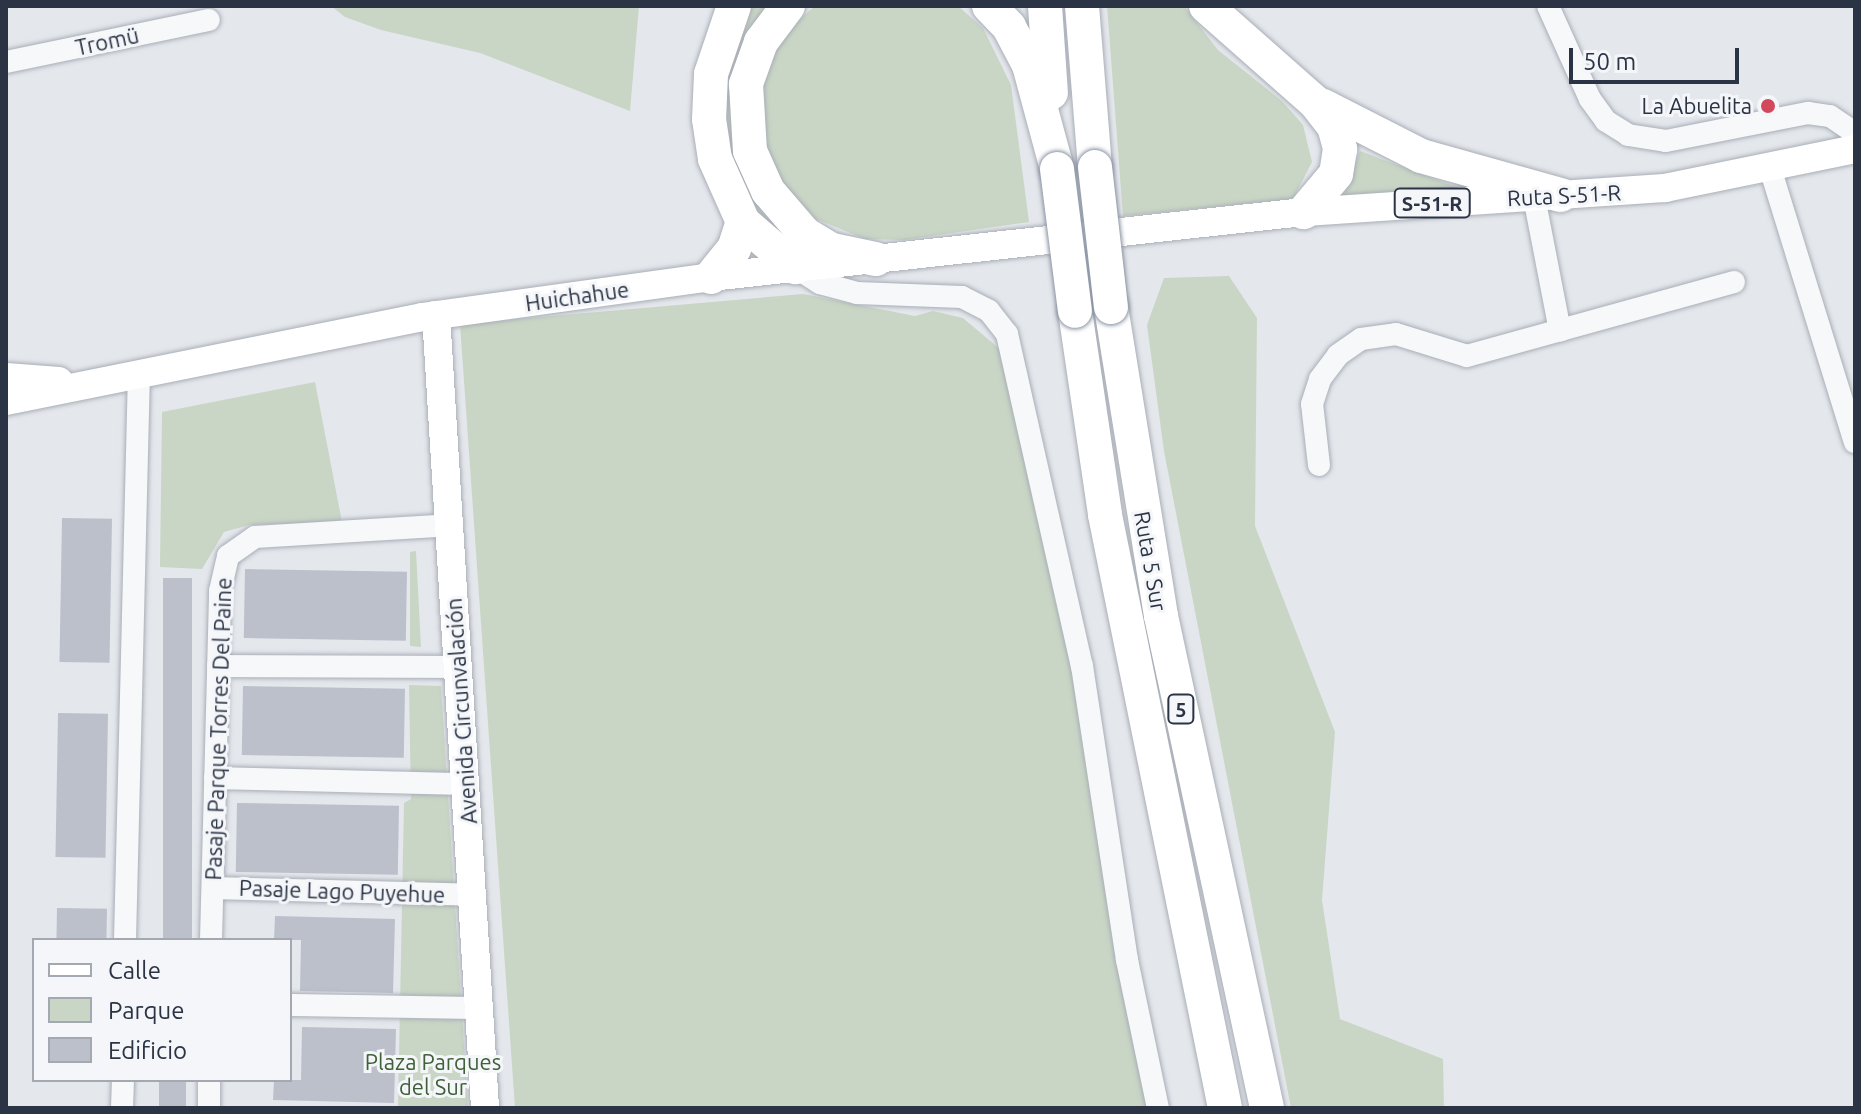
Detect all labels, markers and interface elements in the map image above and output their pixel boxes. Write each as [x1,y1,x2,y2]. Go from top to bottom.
street label: Tromü [73,21,141,61]
scale bar [1573,32,1743,82]
text: 50 m [1583,48,1636,75]
place label: La Abuelita [1642,93,1752,119]
marker: La Abuelita [1759,97,1777,115]
street label: Ruta S-51-R [1506,179,1622,211]
road number: S-51-R [1392,187,1472,219]
street label: Huichahue [523,276,631,316]
street label: Ruta 5 Sur [1129,509,1173,613]
street label: Pasaje Parque Torres Del Paine [200,577,236,881]
street label: Avenida Circunvalación [440,597,482,825]
road number: 5 [1167,693,1195,725]
street label: Pasaje Lago Puyehue [238,874,446,908]
legend [32,938,292,1082]
text: Calle [108,957,161,984]
text: Parque [108,997,185,1024]
text: Edificio [108,1037,187,1064]
park label: Plaza Parques del Sur [365,1048,501,1100]

